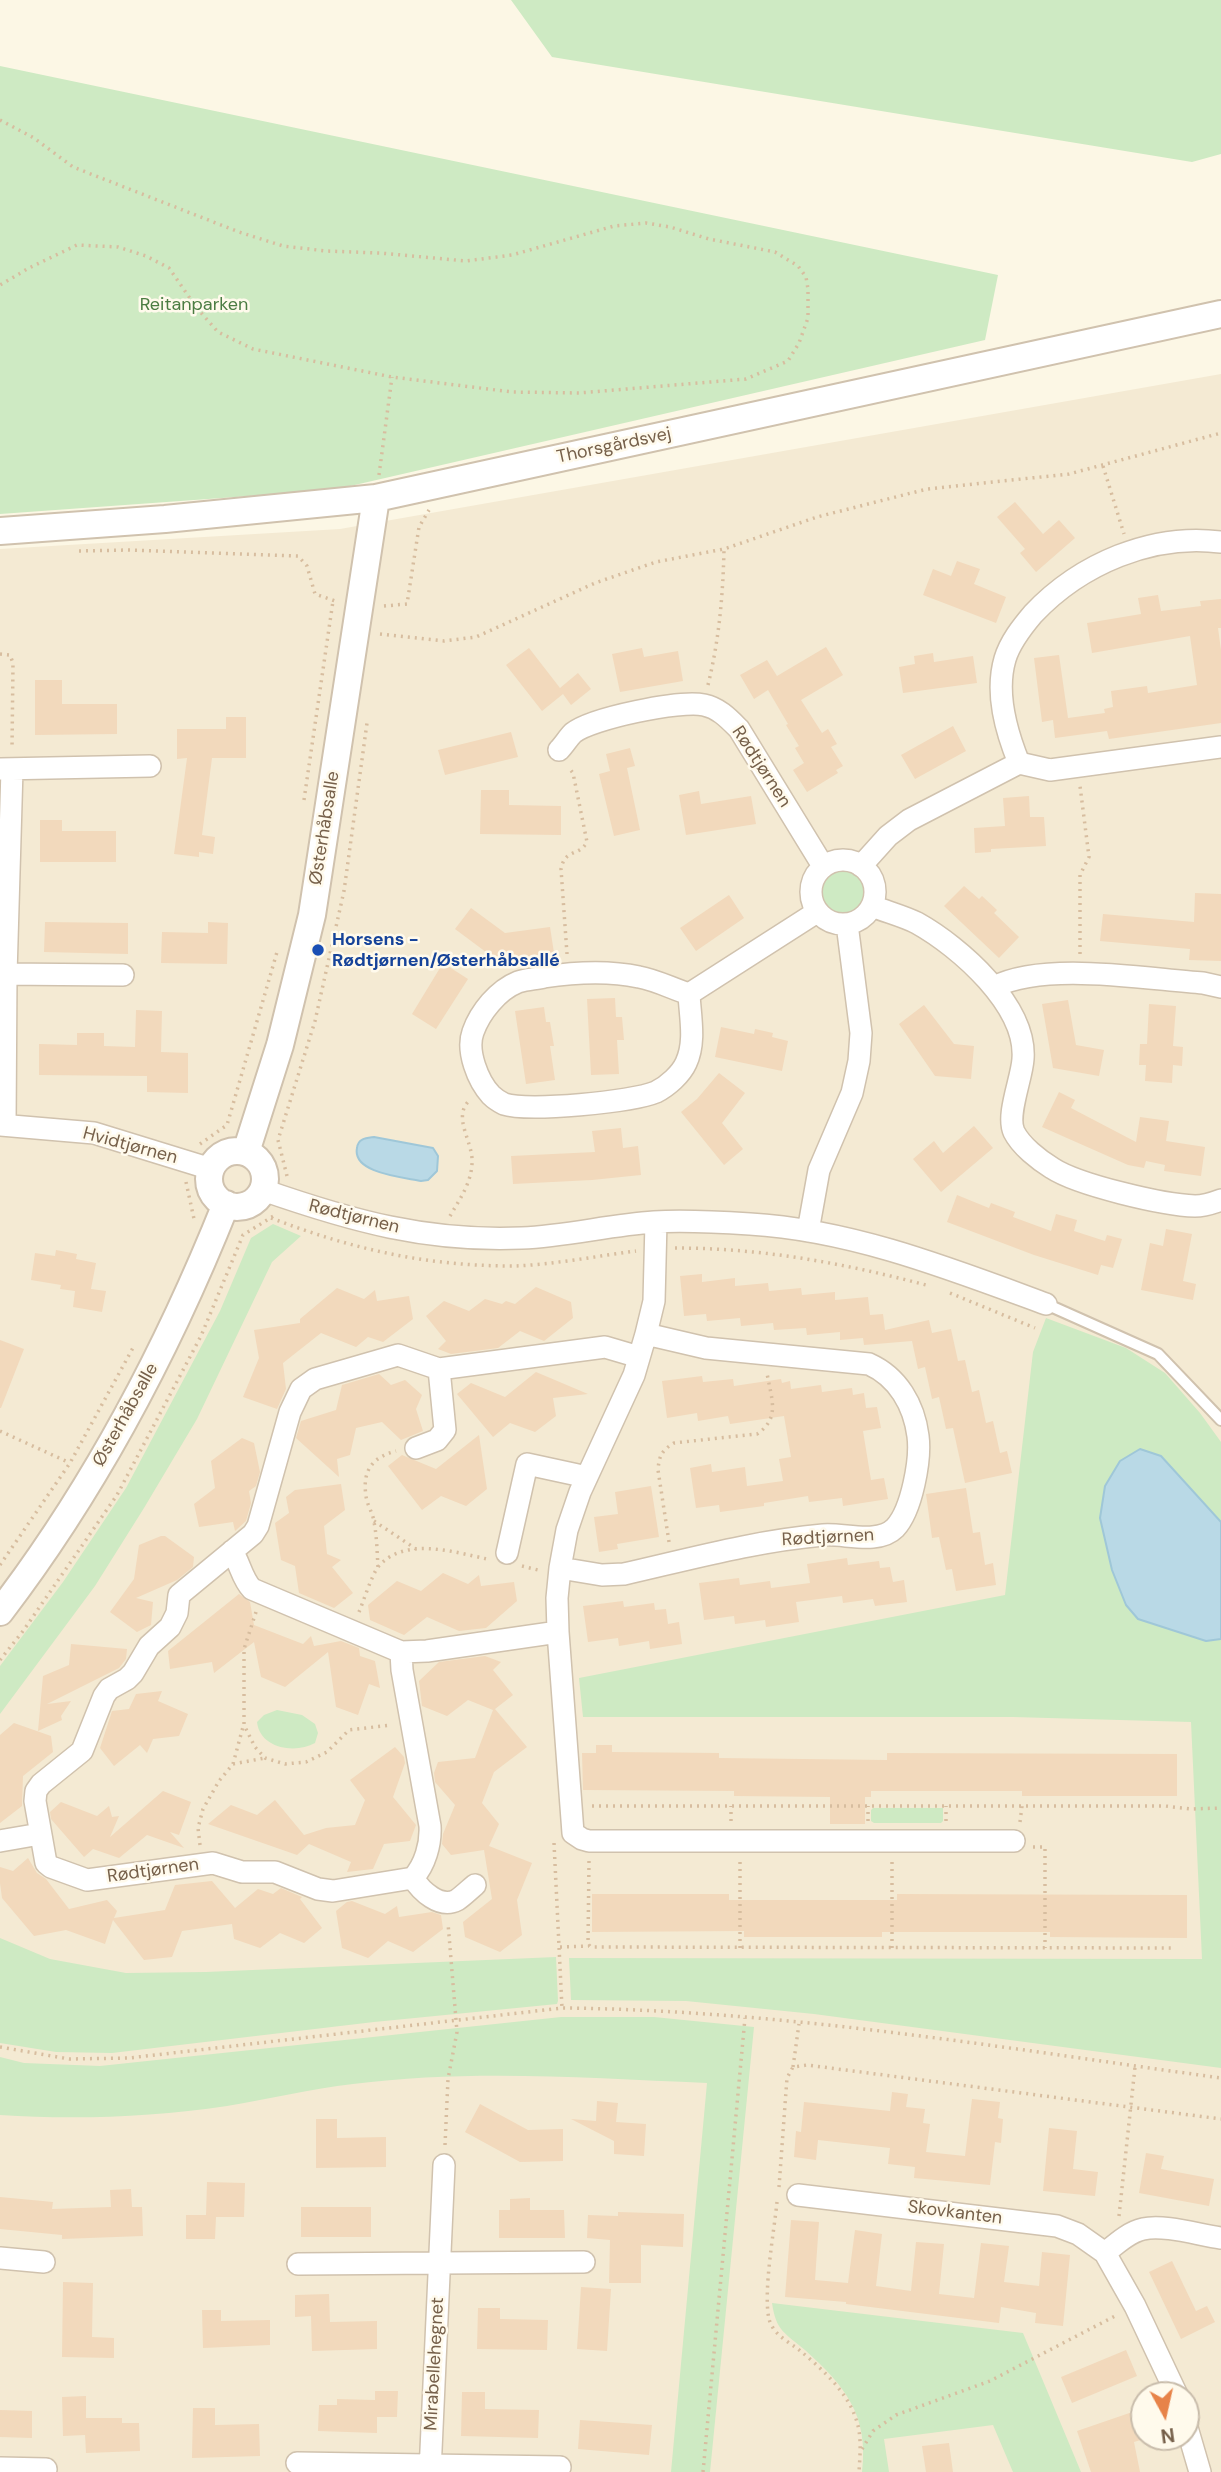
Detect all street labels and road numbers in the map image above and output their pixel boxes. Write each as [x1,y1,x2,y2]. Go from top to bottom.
street label: Thorsgårdsvej [555,423,673,469]
street label: Rødtjørnen [727,722,795,812]
street label: Østerhåbsalle [305,770,345,886]
street label: Hvidtjørnen [80,1123,180,1169]
street label: Rødtjørnen [307,1195,401,1239]
street label: Østerhåbsalle [89,1360,163,1470]
street label: Rødtjørnen [781,1525,875,1551]
street label: Rødtjørnen [106,1854,200,1888]
street label: Skovkanten [907,2196,1003,2230]
street label: Mirabellehegnet [421,2297,449,2431]

